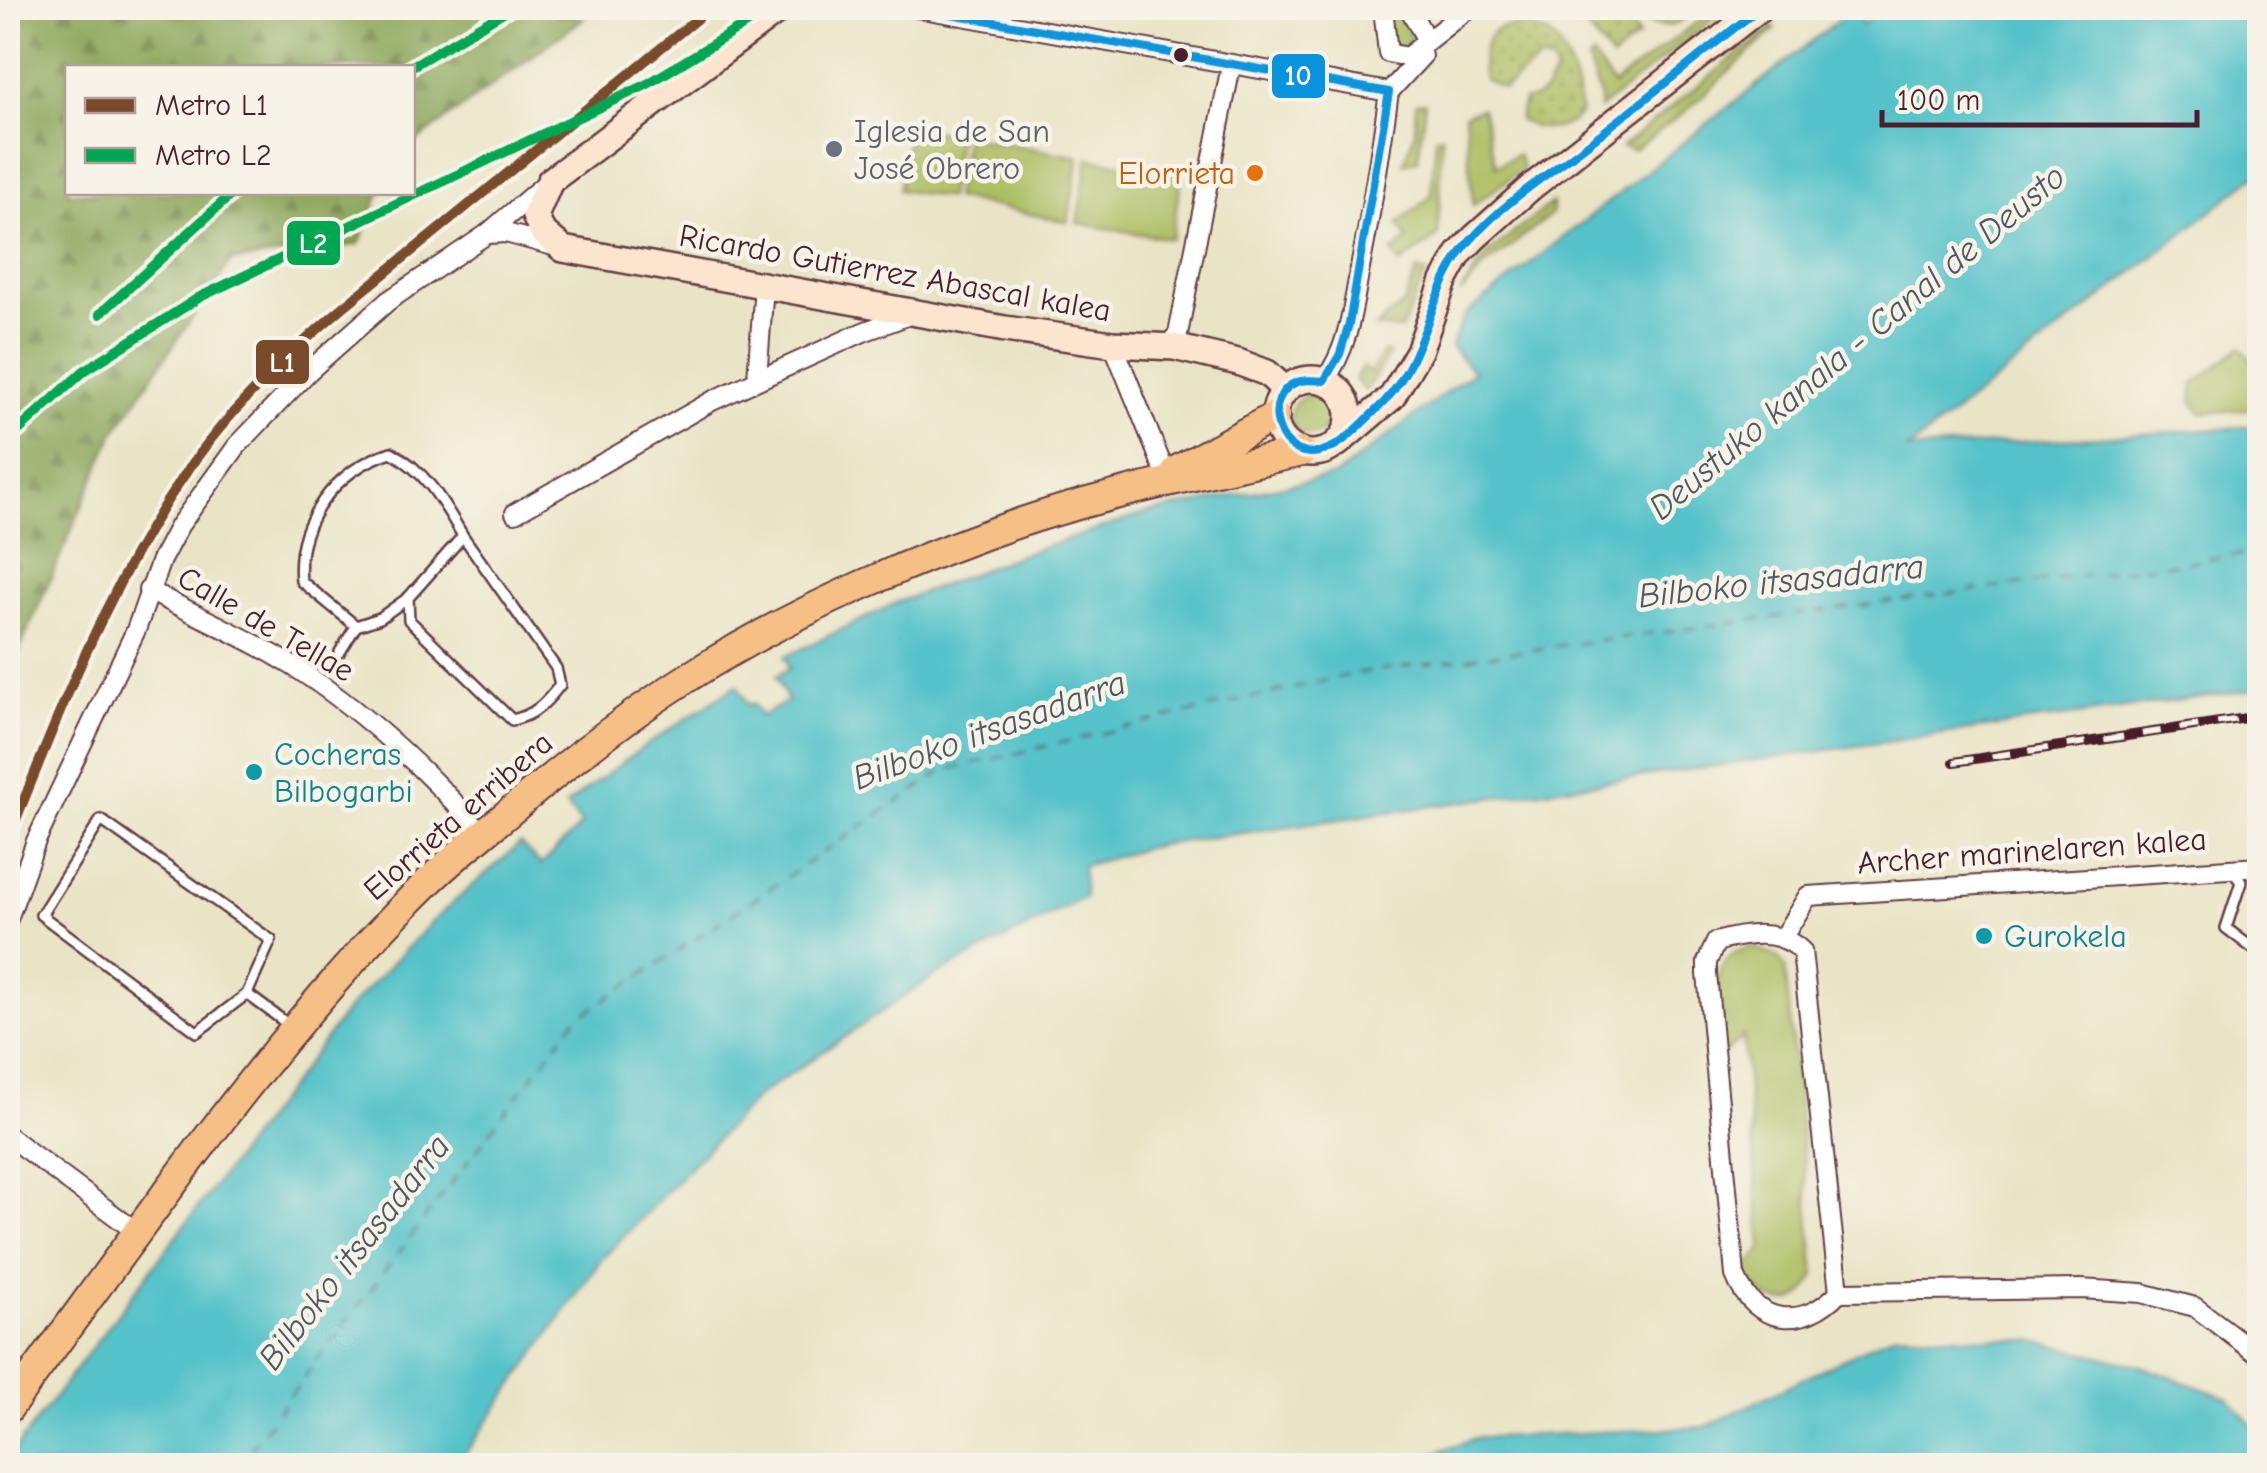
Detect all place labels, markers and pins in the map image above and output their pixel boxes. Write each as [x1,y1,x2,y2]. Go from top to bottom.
unlabelled marker [1171,45,1191,65]
place label: Iglesia de San José Obrero [854,113,1050,187]
marker: Iglesia de San José Obrero [823,138,845,160]
place label: Elorrieta [1118,155,1235,192]
marker: Elorrieta [1244,162,1266,184]
place label: Cocheras Bilbogarbi [274,736,413,810]
marker: Cocheras Bilbogarbi [243,761,265,783]
place label: Gurokela [2004,918,2127,955]
marker: Gurokela [1973,925,1995,947]

